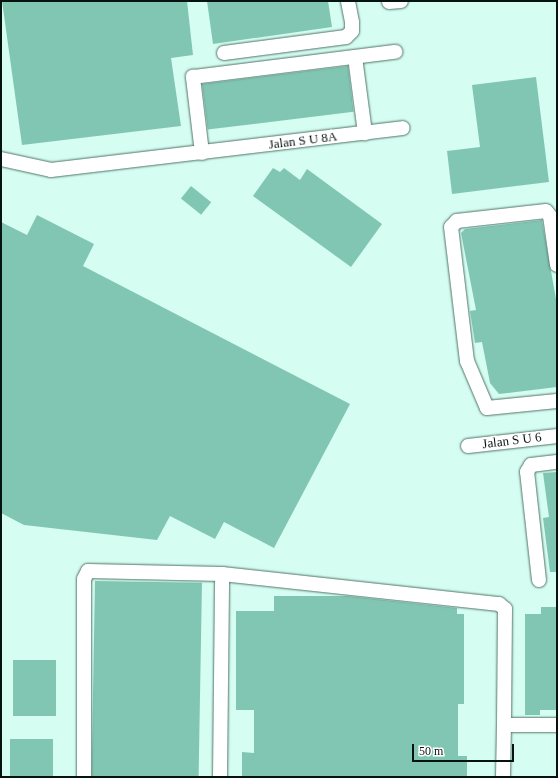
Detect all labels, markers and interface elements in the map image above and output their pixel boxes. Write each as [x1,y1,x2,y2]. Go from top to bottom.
street label: Jalan S U 8A [268,129,338,153]
street label: Jalan S U 6 [481,430,543,452]
scale bar [414,736,516,762]
text: 50 m [419,744,443,758]

